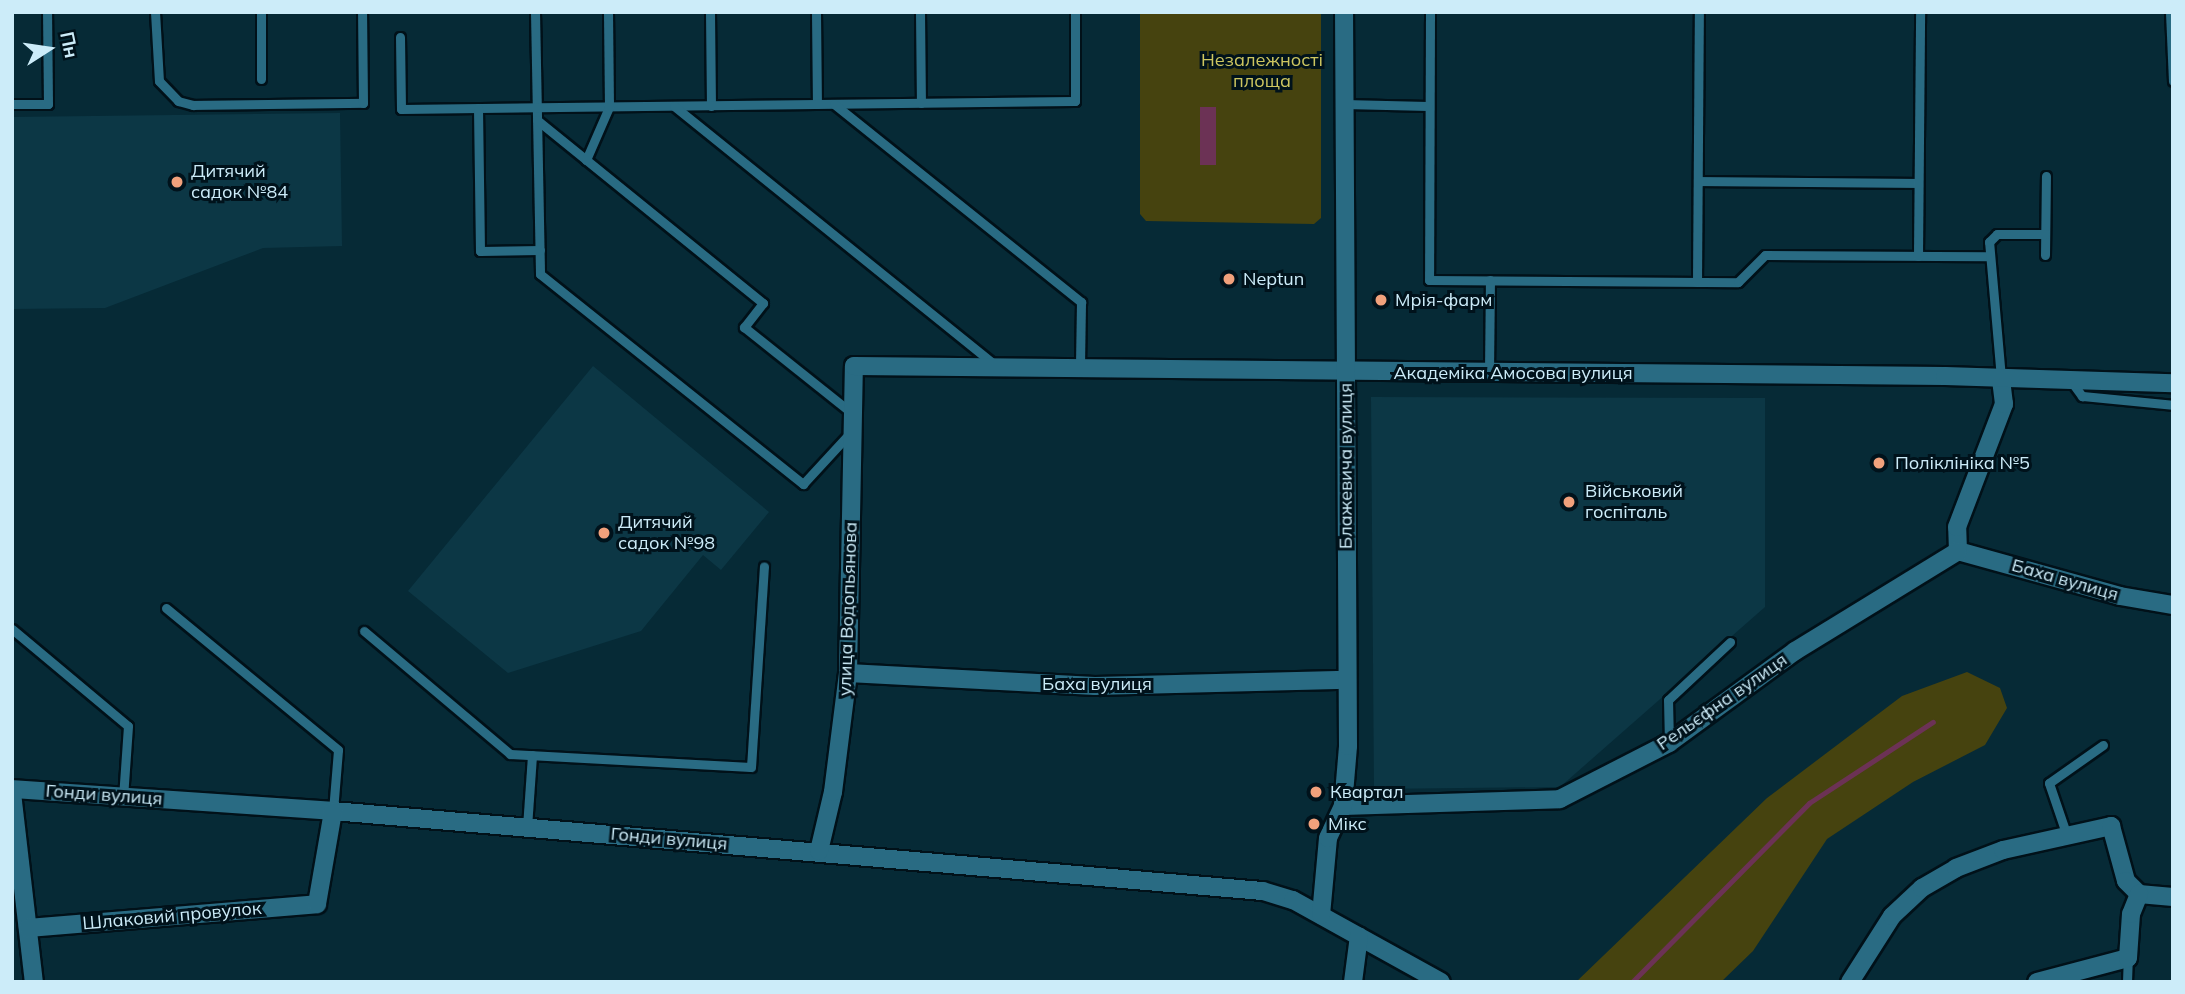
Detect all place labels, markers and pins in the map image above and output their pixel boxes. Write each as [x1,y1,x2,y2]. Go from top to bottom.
place label: Дитячий садок №84 [191,161,288,204]
marker: Дитячий садок №84 [169,174,185,190]
place label: Neptun [1243,268,1304,290]
marker: Neptun [1221,271,1237,287]
place label: Мрія-фарм [1395,289,1492,311]
marker: Мрія-фарм [1373,292,1389,308]
place label: Поліклініка №5 [1895,452,2030,474]
marker: Поліклініка №5 [1869,453,1889,473]
place label: Військовий госпіталь [1585,481,1683,524]
marker: Військовий госпіталь [1559,492,1579,512]
place label: Дитячий садок №98 [618,512,715,554]
marker: Дитячий садок №98 [596,525,612,541]
place label: Квартал [1330,781,1404,803]
marker: Квартал [1308,784,1324,800]
place label: Мікс [1328,813,1367,835]
marker: Мікс [1306,816,1322,832]

